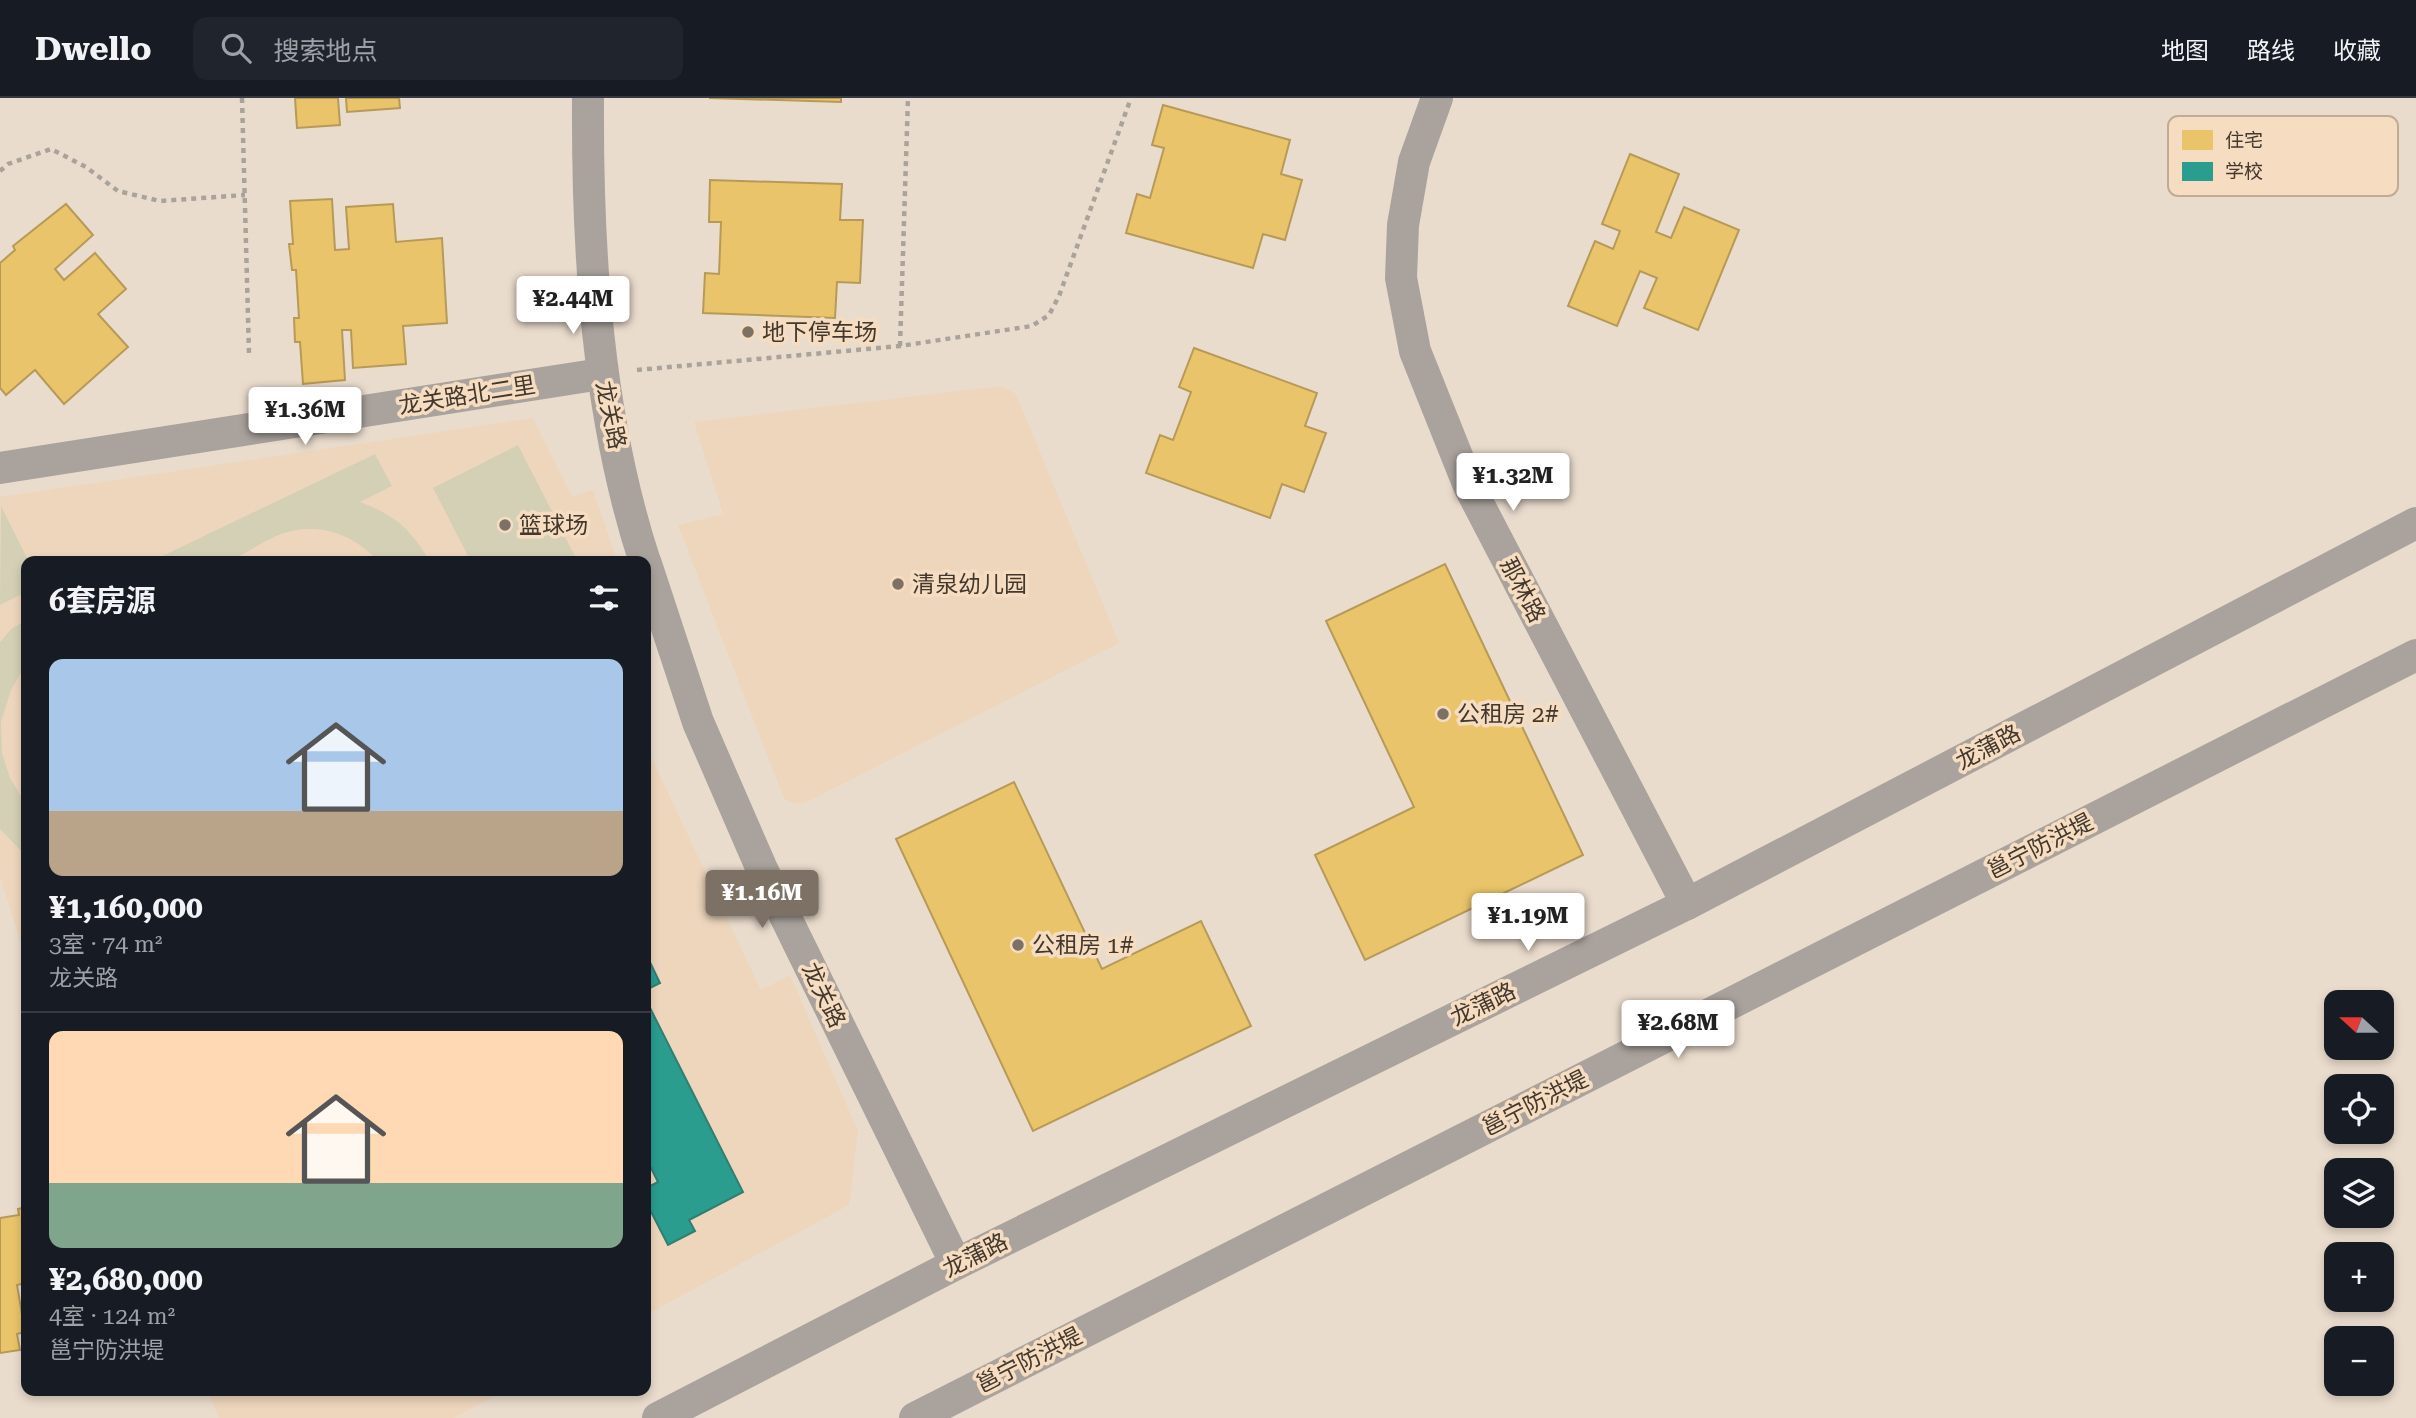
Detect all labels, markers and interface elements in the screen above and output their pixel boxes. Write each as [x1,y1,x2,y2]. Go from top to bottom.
search box [193,17,683,80]
text: Dwello [35,29,151,68]
icon: search [217,29,255,67]
text: 搜索地点 [273,36,377,66]
text: 地图 [2161,37,2209,65]
text: 路线 [2247,37,2295,65]
text: 收藏 [2333,37,2381,65]
legend [2168,116,2398,196]
text: 住宅 [2225,129,2263,152]
text: 学校 [2225,160,2263,183]
pin: ¥2.44M [516,276,630,336]
text: ¥2.44M [533,285,613,312]
place label: 地下停车场 [762,319,877,346]
marker: 地下停车场 [740,324,756,340]
street label: 龙关路北二里 [397,371,537,420]
street label: 龙关路 [590,379,631,452]
pin: ¥1.36M [248,388,362,447]
text: ¥1.36M [265,396,345,423]
pin: ¥1.32M [1456,454,1570,513]
text: ¥1.32M [1473,462,1553,489]
place label: 篮球场 [519,512,588,539]
marker: 篮球场 [497,517,513,533]
street label: 那林路 [1494,553,1551,627]
place label: 清泉幼儿园 [912,571,1027,598]
marker: 清泉幼儿园 [890,576,906,592]
icon: filters [585,579,623,617]
text: 6套房源 [49,583,156,618]
place label: 公租房 2# [1457,701,1559,728]
icon: home [273,704,399,830]
marker: 公租房 2# [1435,706,1451,722]
street label: 龙蒲路 [1951,719,2025,776]
street label: 邕宁防洪堤 [1983,808,2098,885]
pin: ¥1.16M [705,870,819,930]
text: ¥1.16M [722,879,802,906]
text: ¥1,160,000 [49,890,203,925]
pin: ¥1.19M [1471,894,1585,953]
text: ¥1.19M [1488,902,1568,929]
text: 3室 · 74 m² [49,931,162,958]
place label: 公租房 1# [1032,932,1134,959]
marker: 公租房 1# [1010,937,1026,953]
street label: 龙关路 [796,958,851,1032]
text: 龙关路 [49,965,118,992]
street label: 龙蒲路 [1446,977,1520,1032]
north arrow [2324,990,2394,1060]
map controls [2324,990,2394,1396]
pin: ¥2.68M [1621,1000,1735,1060]
text: ¥2.68M [1638,1009,1718,1036]
street label: 邕宁防洪堤 [1478,1065,1593,1142]
button: locate [2324,1074,2394,1144]
icon: home [273,1076,399,1202]
button: layers [2324,1158,2394,1228]
street label: 龙蒲路 [938,1228,1012,1283]
button: + [2324,1242,2394,1312]
text: ¥2,680,000 [49,1262,203,1297]
text: 4室 · 124 m² [49,1303,175,1330]
street label: 邕宁防洪堤 [972,1322,1087,1399]
button: − [2324,1326,2394,1396]
text: 邕宁防洪堤 [49,1337,164,1364]

